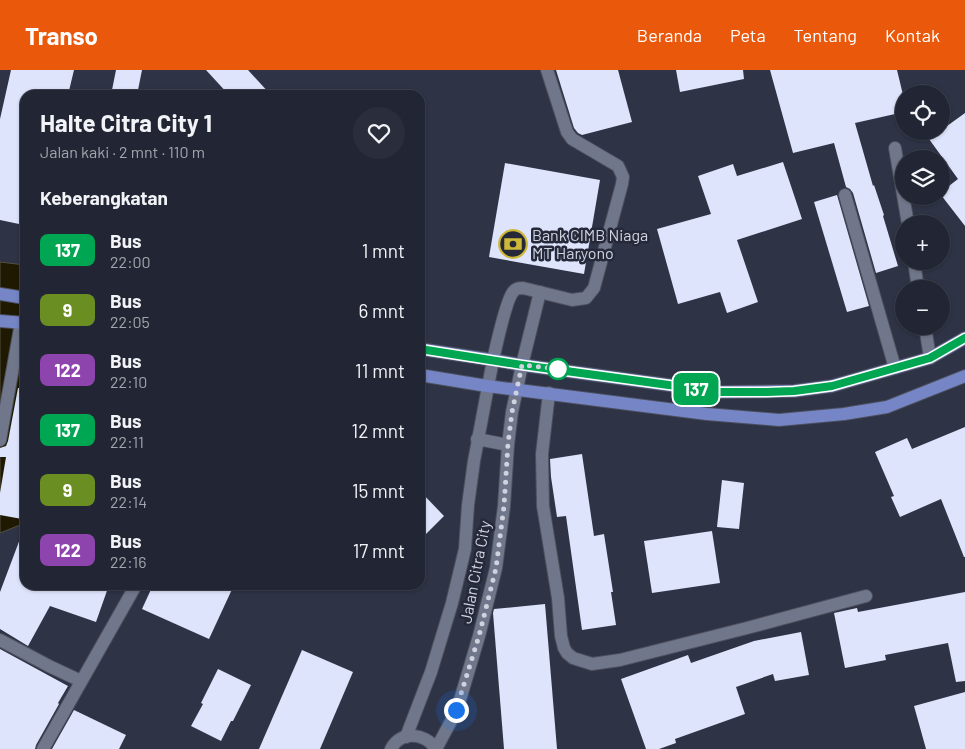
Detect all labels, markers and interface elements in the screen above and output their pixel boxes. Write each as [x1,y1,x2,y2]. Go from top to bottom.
text: Transo [25,21,98,50]
text: Beranda [637,24,702,46]
text: Peta [730,24,766,46]
text: Tentang [794,24,857,46]
text: Kontak [885,24,940,46]
map controls [895,85,950,335]
button: locate [895,85,950,140]
button: heart [353,107,405,159]
text: Halte Citra City 1 [40,108,212,137]
text: Jalan kaki · 2 mnt · 110 m [40,142,205,161]
button: layers [895,150,950,205]
text: Keberangkatan [40,186,168,209]
button: + [895,215,950,270]
place label: Bank CIMB Niaga MT Haryono [532,225,648,262]
text: Bus [110,229,142,252]
bank icon: Bank CIMB Niaga MT Haryono [498,229,528,259]
text: 137 [55,239,80,261]
text: 1 mnt [362,239,405,262]
text: 22:00 [110,252,151,271]
button: − [895,280,950,335]
text: Bus [110,289,142,312]
text: 9 [63,299,72,321]
text: 6 mnt [359,299,405,322]
text: 22:05 [110,312,150,331]
text: Bus [110,349,142,372]
unlabelled marker [547,358,569,380]
text: 122 [54,359,81,381]
text: 11 mnt [355,359,405,382]
text: 22:10 [110,372,147,391]
line badge: 137 [667,373,725,405]
text: 137 [683,378,709,400]
text: Bus [110,409,142,432]
text: 137 [55,419,80,441]
text: 12 mnt [351,419,405,442]
text: 22:11 [110,432,144,451]
text: Bus [110,469,142,492]
text: 9 [63,479,72,501]
text: 15 mnt [352,479,405,502]
text: 22:14 [110,492,147,511]
street label: Jalan Citra City [455,518,494,625]
text: Bus [110,529,142,552]
text: 122 [54,539,81,561]
text: 17 mnt [353,539,405,562]
text: 22:16 [110,552,146,571]
your location [444,698,469,723]

